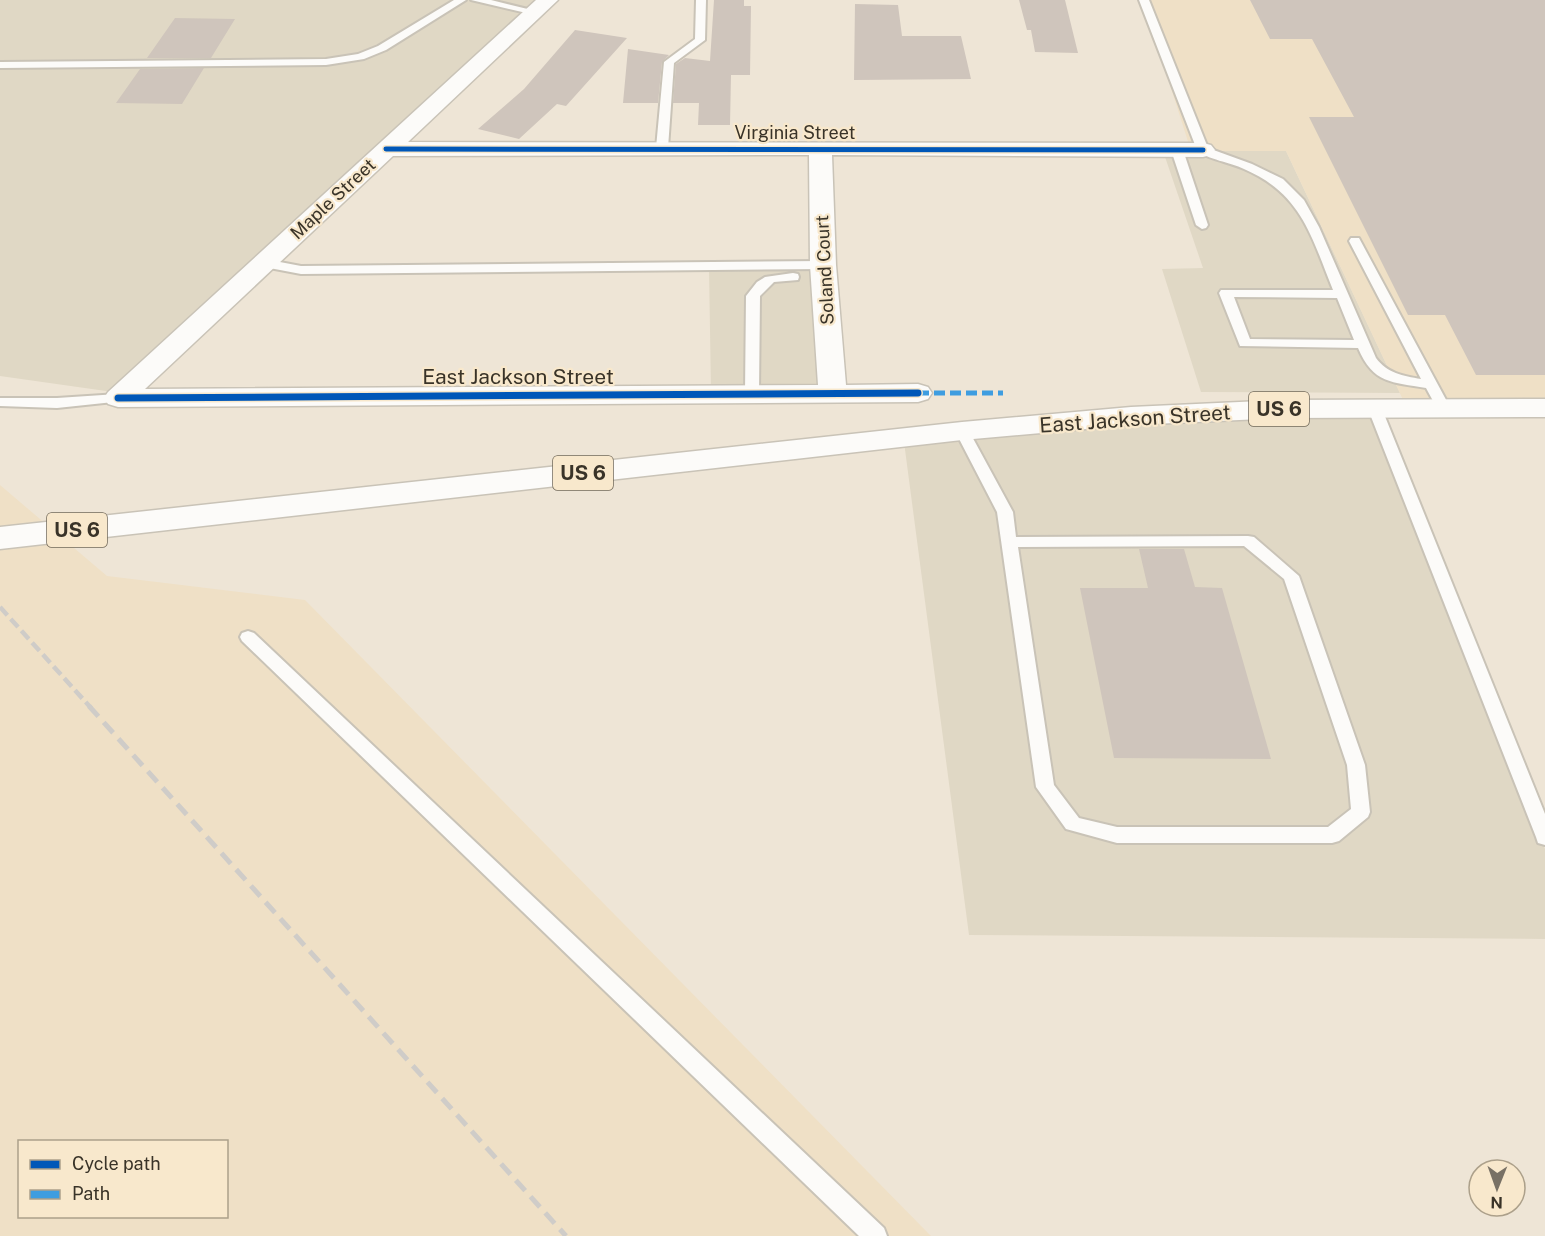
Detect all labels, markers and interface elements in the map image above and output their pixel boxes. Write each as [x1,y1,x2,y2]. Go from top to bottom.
street label: Virginia Street [735,122,855,143]
street label: Maple Street [286,154,380,243]
street label: Soland Court [811,215,838,325]
street label: East Jackson Street [422,364,614,389]
road number: US 6 [1249,392,1309,426]
street label: East Jackson Street [1038,399,1231,438]
road number: US 6 [553,456,613,490]
road number: US 6 [47,513,107,547]
legend [18,1140,228,1218]
text: Cycle path [72,1153,161,1174]
north arrow [1467,1158,1527,1218]
text: Path [72,1183,110,1204]
text: N [1490,1193,1503,1212]

